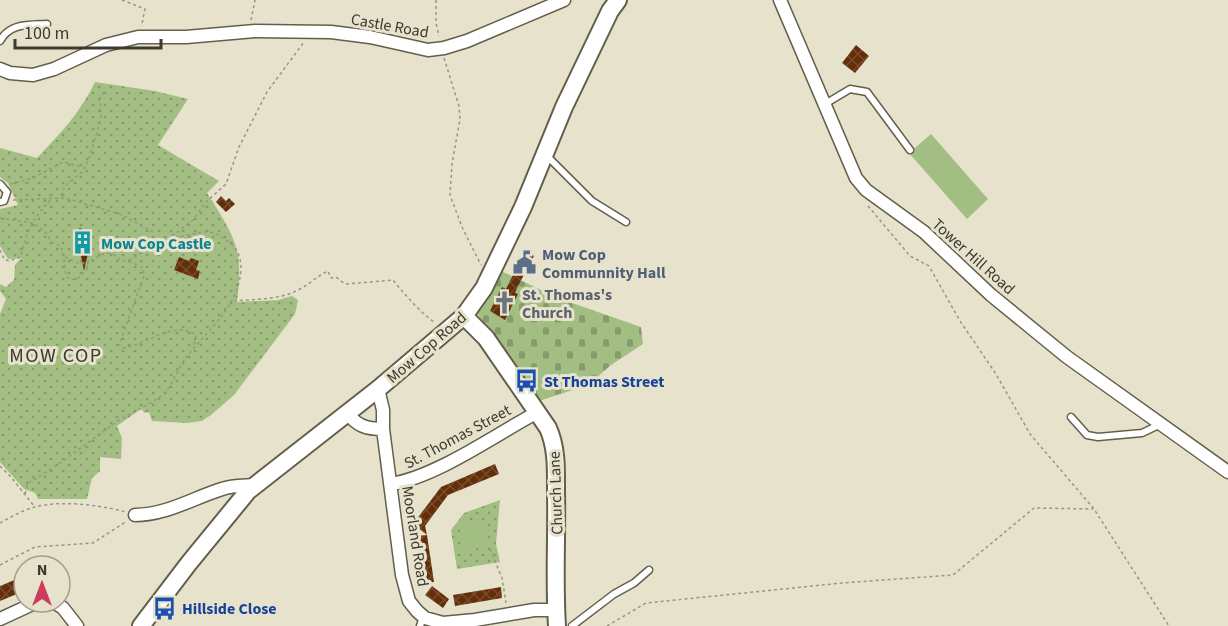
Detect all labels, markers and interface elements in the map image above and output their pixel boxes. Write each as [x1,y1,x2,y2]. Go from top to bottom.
street label: Castle Road [349,8,430,44]
scale bar [15,12,160,50]
text: 100 m [24,21,69,46]
street label: Tower Hill Road [927,214,1019,300]
building icon: Mow Cop Castle [70,230,96,256]
place label: Mow Cop Castle [101,233,212,255]
place label: Mow Cop Communnity Hall [542,244,666,284]
public building icon: Mow Cop Communnity Hall [511,250,537,276]
place label: St. Thomas's Church [522,284,612,324]
church icon: St. Thomas's Church [491,290,517,316]
street label: Mow Cop Road [382,307,471,389]
district label: MOW COP [9,342,103,370]
bus stop icon: St Thomas Street [513,368,539,394]
place label: St Thomas Street [544,371,664,393]
street label: St. Thomas Street [400,399,515,474]
street label: Church Lane [544,451,568,535]
street label: Moorland Road [396,484,434,588]
north arrow [12,554,72,614]
text: N [37,559,47,581]
bus stop icon: Hillside Close [151,595,177,621]
place label: Hillside Close [182,598,277,620]

